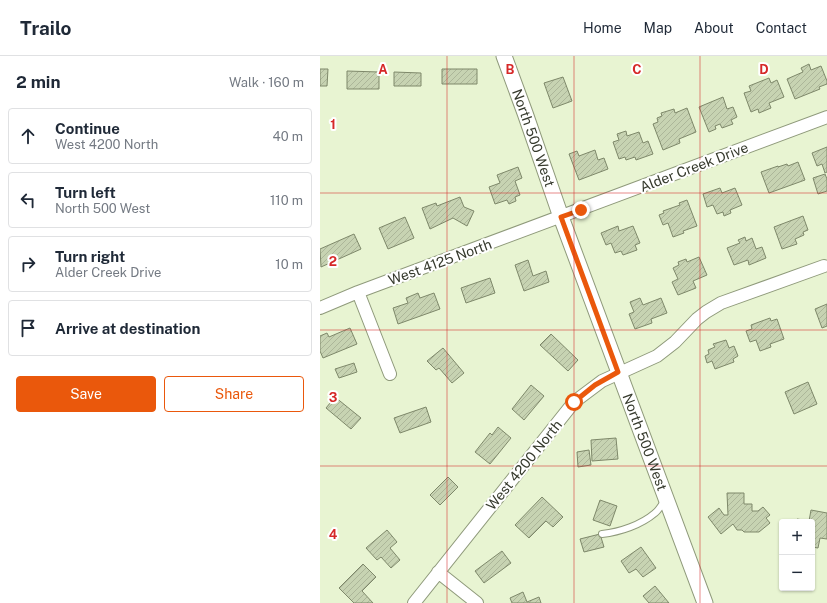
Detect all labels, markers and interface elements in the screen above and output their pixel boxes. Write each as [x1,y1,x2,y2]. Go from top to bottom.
text: Trailo [20,17,72,39]
text: Home [583,20,622,36]
text: Map [644,20,672,36]
text: About [694,20,734,36]
text: Contact [756,20,807,36]
text: A [378,62,388,77]
text: B [506,62,515,77]
text: C [632,62,642,77]
text: D [759,62,769,77]
text: 2 min [16,72,61,92]
text: Walk · 160 m [229,75,304,90]
street label: North 500 West [509,87,558,189]
text: 1 [330,117,336,132]
text: Continue [55,120,120,137]
icon: ahead [17,125,39,147]
text: 40 m [272,129,303,144]
text: West 4200 North [55,137,158,152]
street label: Alder Creek Drive [638,139,750,195]
text: Turn left [55,184,116,201]
icon: left [17,189,39,211]
text: 110 m [270,193,303,208]
text: North 500 West [55,201,150,216]
route end [572,201,590,219]
street label: West 4125 North [386,236,494,288]
text: Turn right [55,248,125,265]
icon: right [17,253,39,275]
text: 2 [329,254,337,269]
text: 10 m [275,257,303,272]
text: Alder Creek Drive [55,265,161,280]
icon: arrive [17,317,39,339]
text: Arrive at destination [55,320,200,337]
button: Save [16,376,156,412]
button: Share [164,376,304,412]
text: 3 [329,390,338,405]
street label: North 500 West [620,391,670,493]
route start [565,393,583,411]
street label: West 4200 North [483,417,565,513]
map controls [779,519,815,591]
button: + [779,519,815,555]
text: 4 [329,527,338,542]
button: − [779,555,815,591]

